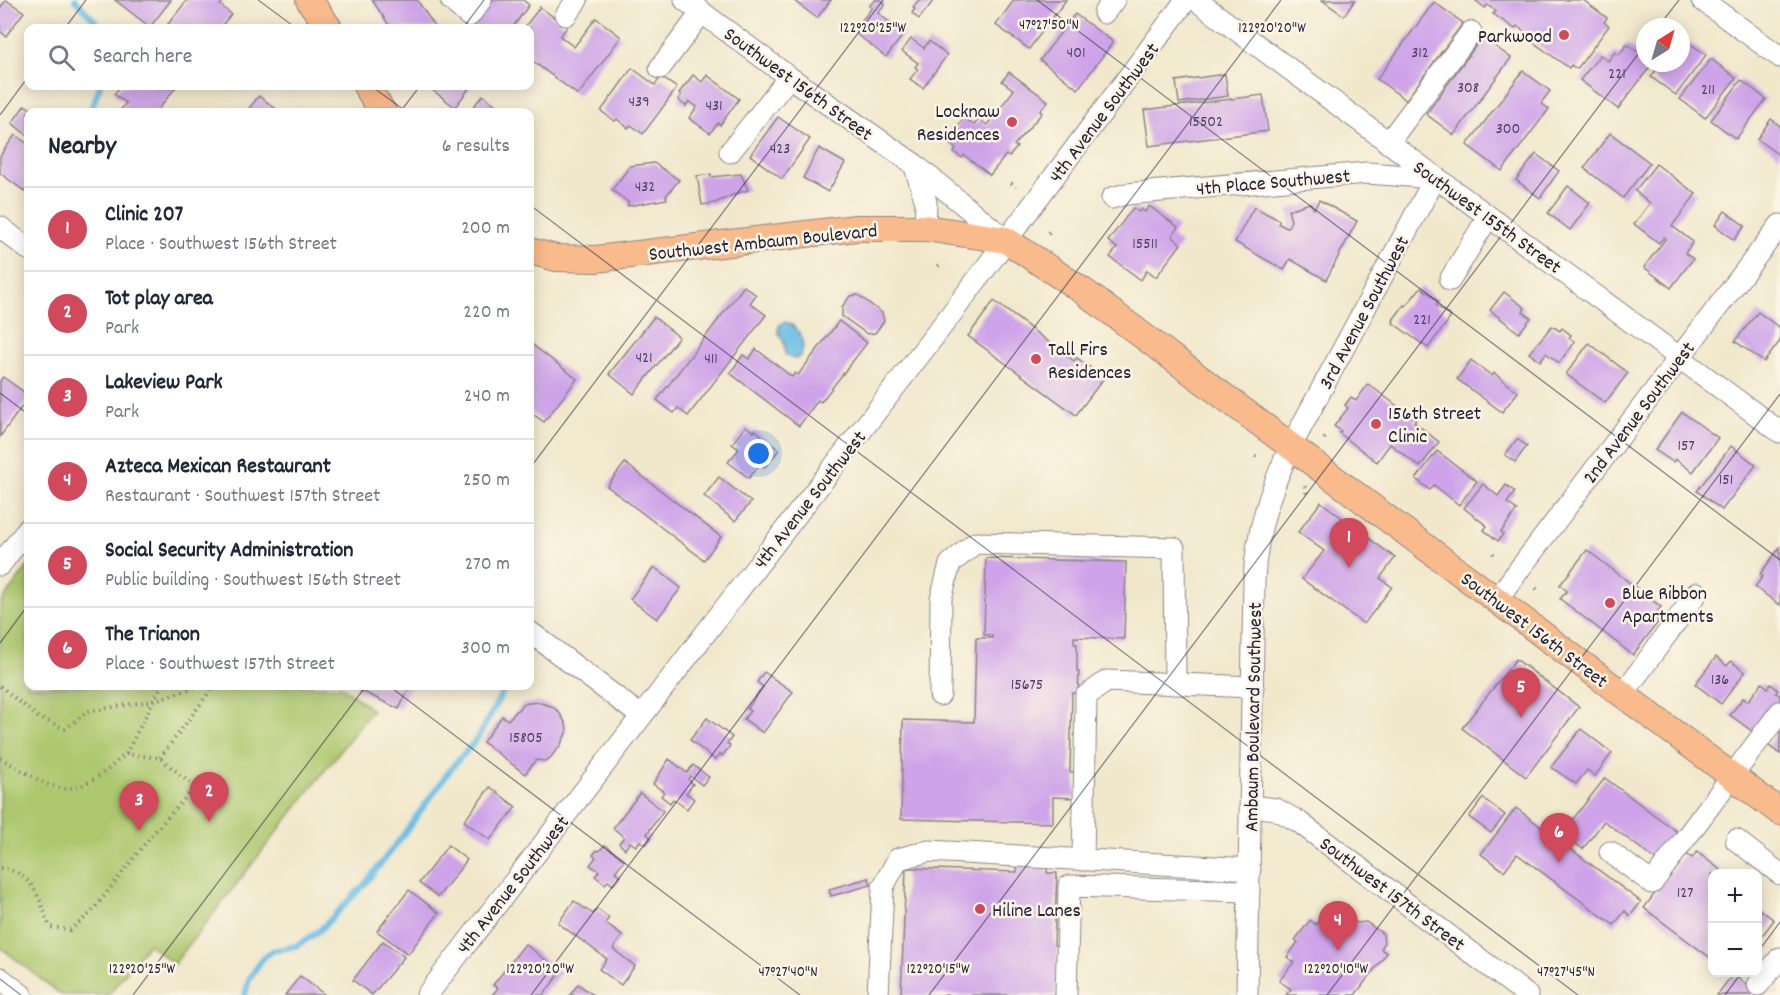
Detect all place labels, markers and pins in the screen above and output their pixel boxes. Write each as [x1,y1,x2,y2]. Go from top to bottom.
place label: Parkwood [1478,24,1552,52]
marker: Parkwood [1557,28,1571,42]
place label: Locknaw Residences [917,99,1000,150]
marker: Locknaw Residences [1005,115,1019,129]
place label: Tall Firs Residences [1048,337,1131,388]
marker: Tall Firs Residences [1029,352,1043,366]
place label: 156th Street Clinic [1388,401,1481,452]
marker: 156th Street Clinic [1369,417,1383,431]
pin: 1 [1330,518,1368,568]
place label: Blue Ribbon Apartments [1622,581,1714,632]
marker: Blue Ribbon Apartments [1603,596,1617,610]
pin: 5 [1502,668,1540,718]
pin: 2 [190,772,228,822]
pin: 3 [120,782,158,831]
pin: 6 [1540,814,1578,863]
place label: Hiline Lanes [992,898,1081,926]
marker: Hiline Lanes [973,902,987,916]
pin: 4 [1318,902,1358,951]

